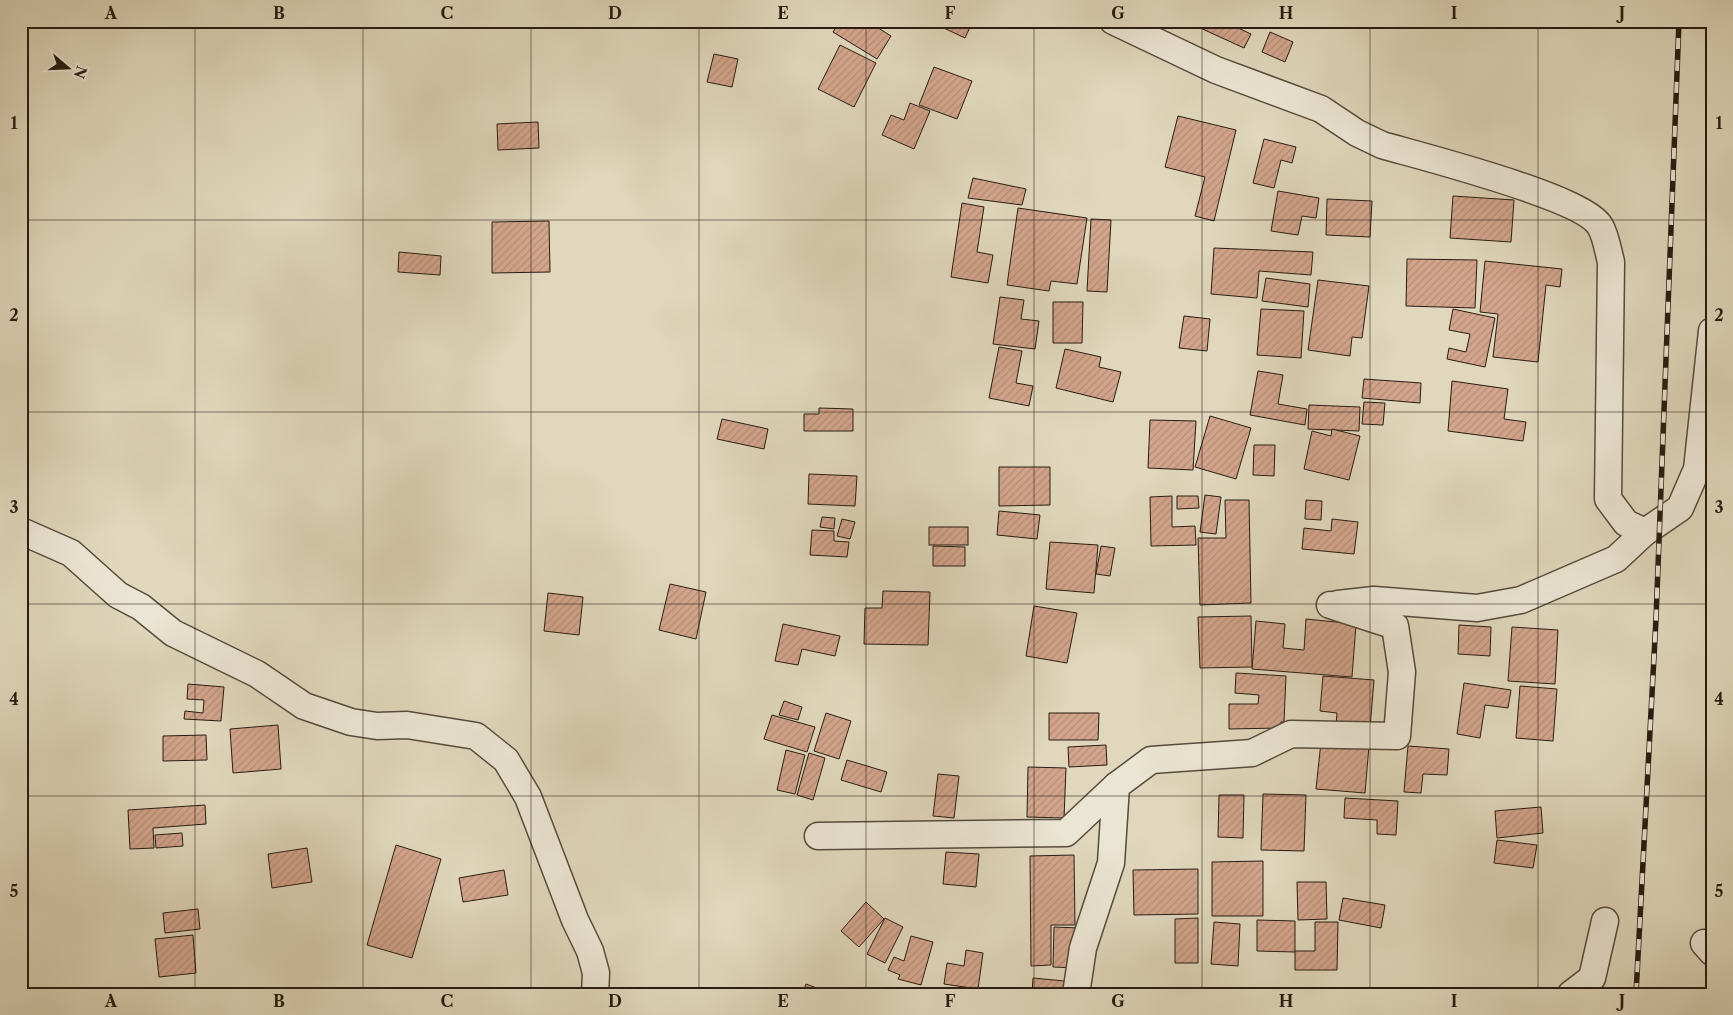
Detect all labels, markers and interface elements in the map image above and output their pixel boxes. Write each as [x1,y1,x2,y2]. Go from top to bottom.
text: A [104,3,118,23]
text: B [273,3,285,23]
text: C [441,3,453,23]
text: D [608,3,622,23]
text: E [777,3,789,23]
text: F [945,3,956,23]
text: G [1111,3,1125,23]
text: H [1279,3,1293,23]
text: I [1451,3,1458,23]
text: J [1616,3,1625,23]
north arrow [42,42,92,92]
text: N [70,64,91,81]
text: 1 [10,113,18,133]
text: 1 [1715,113,1723,133]
text: 2 [9,305,19,325]
text: 2 [1714,305,1724,325]
text: 3 [9,497,19,517]
text: 3 [1714,497,1724,517]
text: 4 [9,689,19,709]
text: 4 [1714,689,1724,709]
text: 5 [10,881,19,901]
text: 5 [1715,881,1724,901]
text: A [104,991,118,1011]
text: B [273,991,285,1011]
text: C [441,991,453,1011]
text: D [608,991,622,1011]
text: E [777,991,789,1011]
text: F [945,991,956,1011]
text: G [1111,991,1125,1011]
text: H [1279,991,1293,1011]
text: I [1451,991,1458,1011]
text: J [1616,991,1625,1011]

